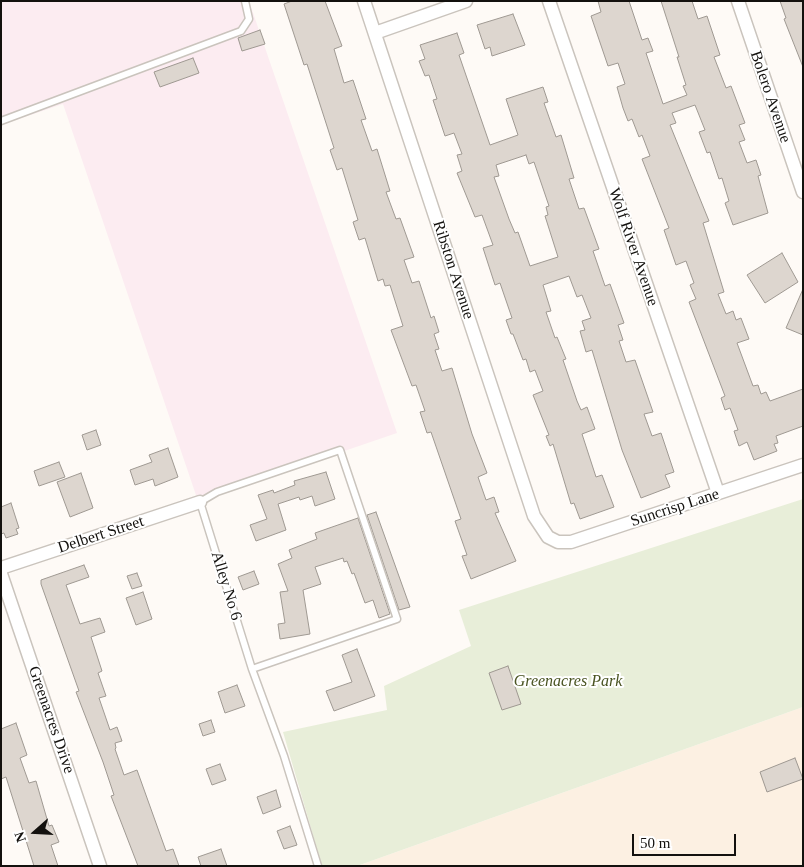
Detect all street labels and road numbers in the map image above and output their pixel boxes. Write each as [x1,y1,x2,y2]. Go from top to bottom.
street label: Bolero Avenue [745,48,795,146]
street label: Wolf River Avenue [604,185,662,309]
street label: Ribston Avenue [428,218,478,322]
street label: Suncrisp Lane [628,485,722,531]
street label: Delbert Street [56,512,146,558]
street label: Alley No 6 [206,549,246,623]
street label: Greenacres Drive [24,664,78,776]

